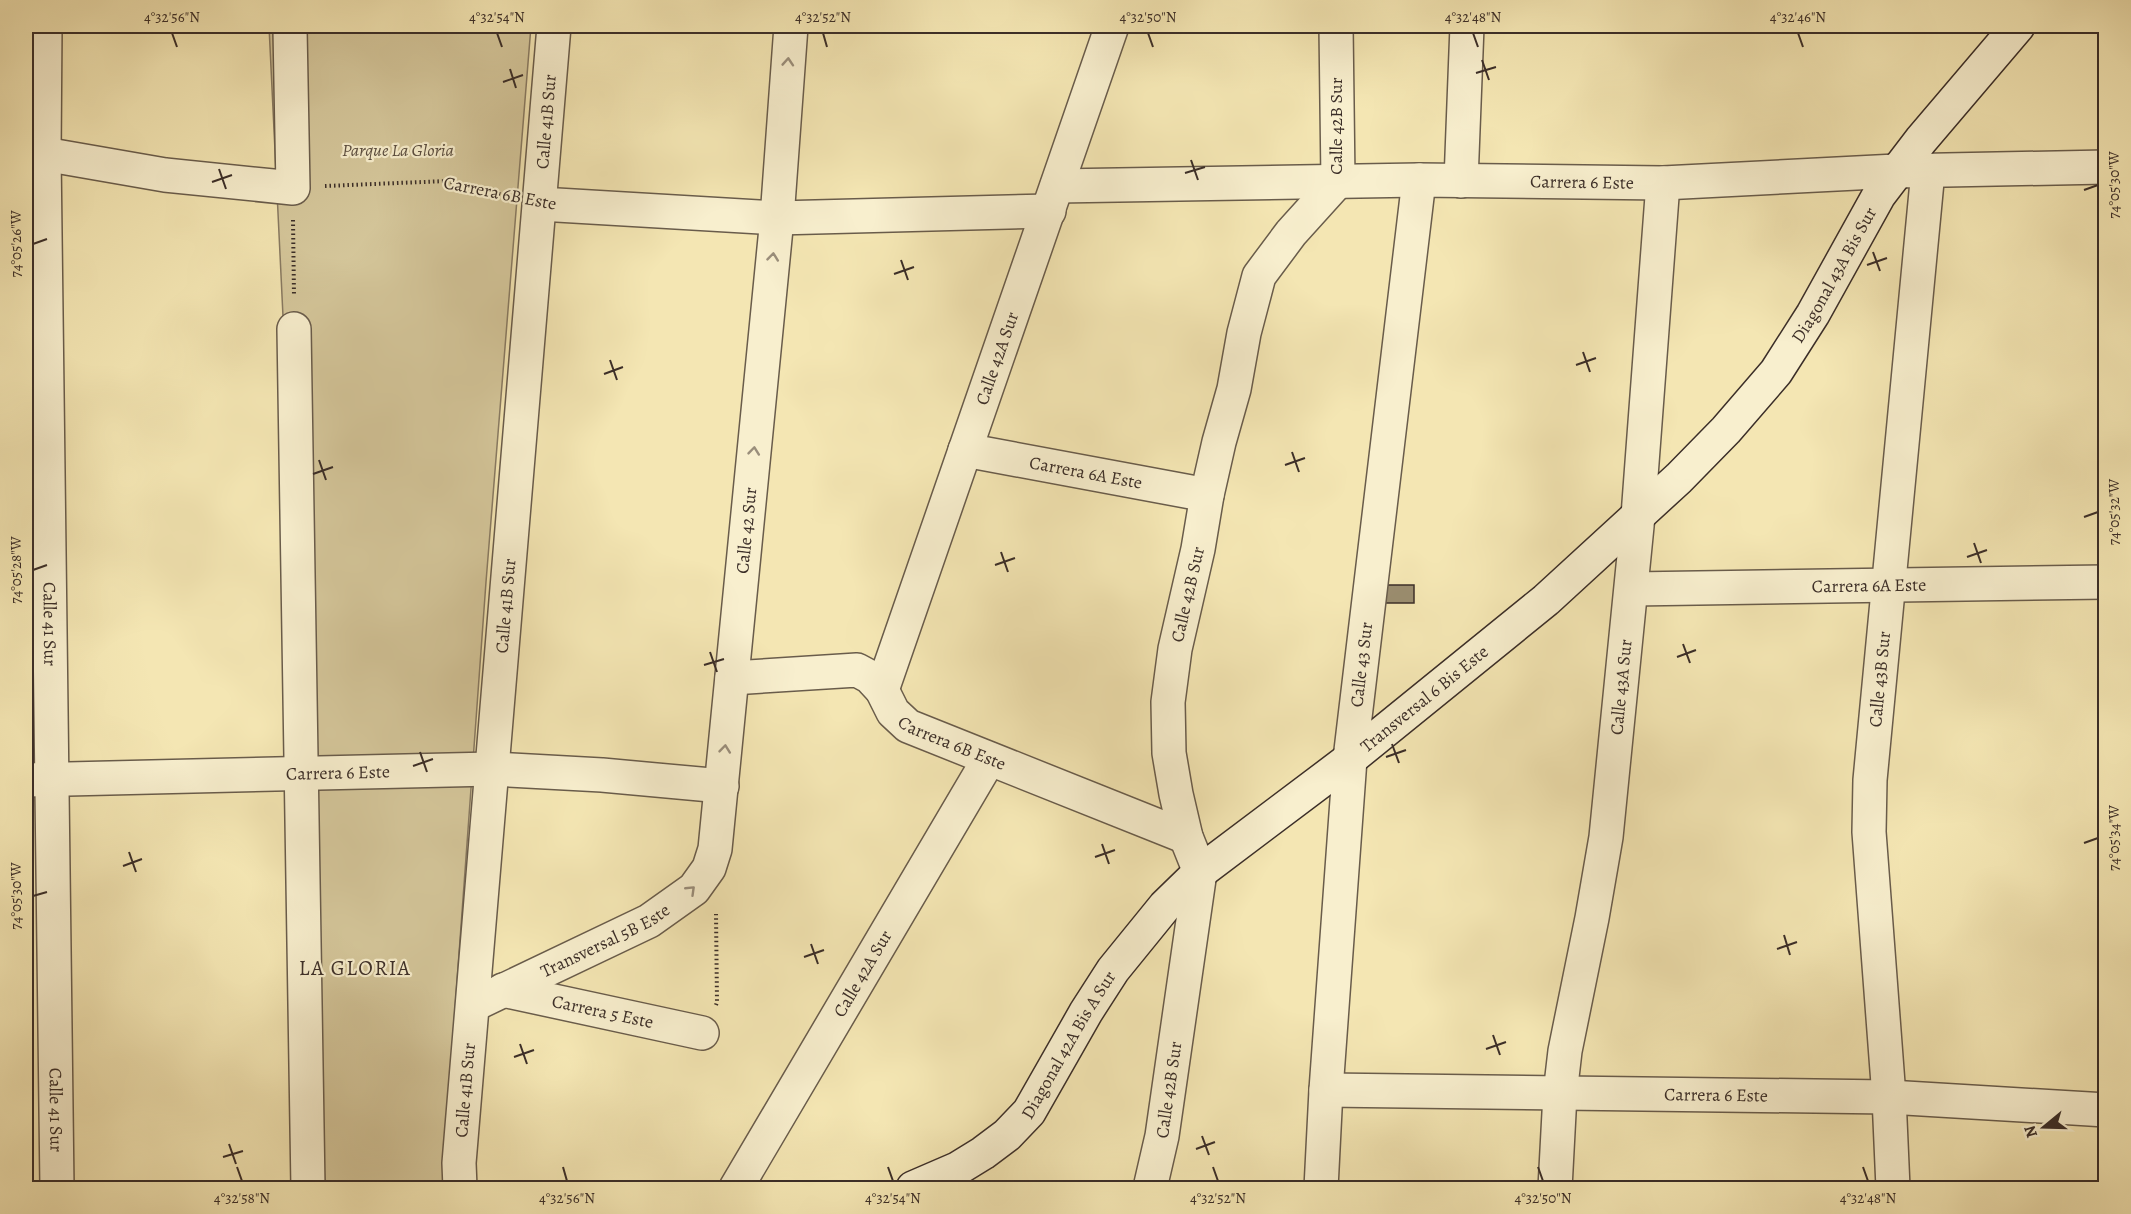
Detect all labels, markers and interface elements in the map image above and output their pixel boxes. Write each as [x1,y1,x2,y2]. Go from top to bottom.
text: 4°32'56"N [144,7,200,27]
text: 4°32'54"N [469,7,525,27]
text: 4°32'52"N [795,7,851,27]
text: 4°32'50"N [1119,7,1177,27]
text: 4°32'48"N [1445,7,1502,27]
text: 4°32'46"N [1770,7,1826,27]
one-way arrow [782,58,795,67]
street label: Calle 41B Sur [530,73,562,170]
street label: Calle 42B Sur [1324,77,1348,175]
park label: Parque La Gloria [342,138,454,162]
text: 74°05'30"W [2104,151,2124,219]
street label: Carrera 6 Este [1530,169,1634,195]
street label: Carrera 6B Este [442,170,558,216]
street label: Diagonal 43A Bis Sur [1786,203,1882,348]
text: 74°05'26"W [6,210,26,278]
one-way arrow [766,252,779,261]
street label: Calle 42A Sur [970,308,1024,408]
one-way arrow [747,446,760,455]
street label: Carrera 6A Este [1027,450,1144,495]
text: 74°05'32"W [2104,479,2124,545]
street label: Calle 42 Sur [730,486,762,575]
text: 74°05'28"W [6,536,26,604]
street label: Calle 42B Sur [1165,544,1210,645]
street label: Calle 41B Sur [490,558,521,654]
street label: Carrera 6A Este [1812,573,1926,598]
street label: Calle 41 Sur [37,582,62,666]
street label: Calle 43 Sur [1344,621,1378,709]
street label: Calle 43B Sur [1863,630,1896,728]
street label: Calle 43A Sur [1604,638,1638,736]
street label: Transversal 6 Bis Este [1355,640,1493,758]
street label: Carrera 6B Este [892,710,1009,776]
one-way arrow [718,745,731,754]
street label: Carrera 6 Este [286,759,390,786]
text: 74°05'34"W [2104,805,2124,871]
text: 74°05'30"W [6,862,26,930]
one-way arrow [684,886,694,897]
street label: Transversal 5B Este [536,898,675,983]
street label: Calle 42A Sur [827,925,898,1021]
district label: LA GLORIA [299,954,411,982]
street label: Diagonal 42A Bis A Sur [1015,966,1121,1123]
street label: Carrera 5 Este [550,989,656,1034]
street label: Calle 42B Sur [1150,1040,1187,1140]
street label: Calle 41B Sur [449,1042,481,1139]
street label: Calle 41 Sur [43,1068,69,1152]
street label: Carrera 6 Este [1664,1082,1768,1107]
north arrow [2014,1097,2074,1157]
text: N [2018,1122,2043,1141]
text: 4°32'58"N [214,1188,270,1208]
text: 4°32'56"N [539,1188,595,1208]
text: 4°32'54"N [865,1188,921,1208]
text: 4°32'52"N [1190,1188,1246,1208]
text: 4°32'50"N [1514,1188,1572,1208]
text: 4°32'48"N [1840,1188,1897,1208]

